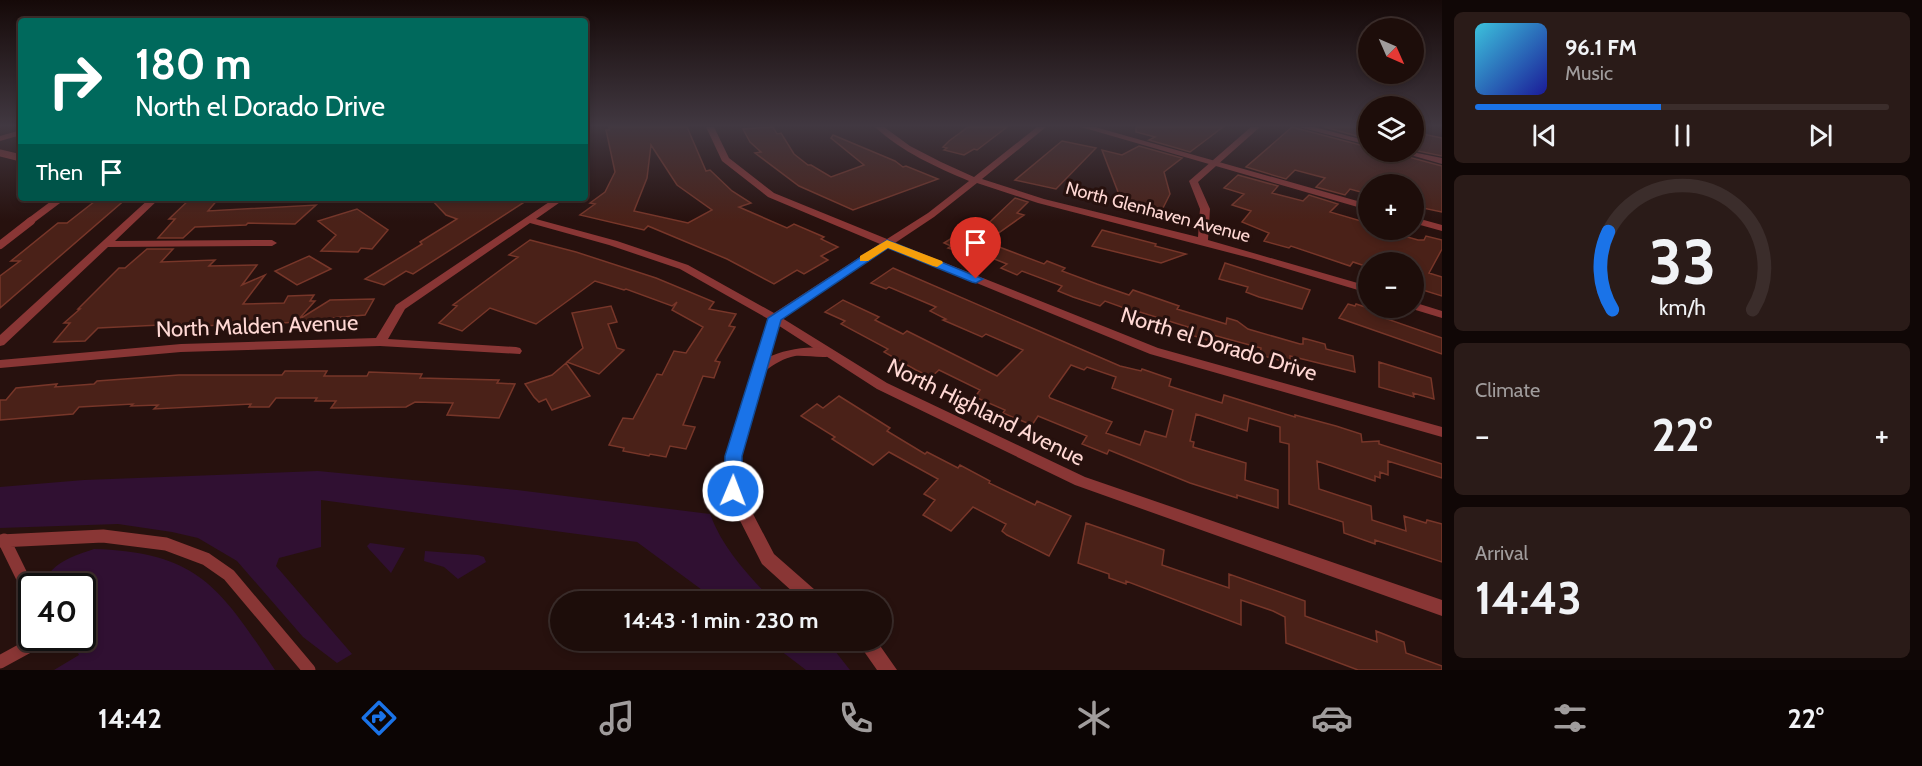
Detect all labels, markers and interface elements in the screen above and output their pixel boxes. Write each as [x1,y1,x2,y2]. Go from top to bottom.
north arrow [1358,18,1424,84]
map controls [1358,18,1424,318]
text: 96.1 FM [1565,34,1637,61]
text: 180 m [135,38,251,90]
icon: right [36,42,114,120]
text: Music [1565,61,1613,85]
text: North el Dorado Drive [135,90,385,123]
button: layers [1358,96,1424,162]
icon: previous [1528,119,1561,152]
icon: pause [1666,119,1699,152]
icon: next [1804,119,1837,152]
icon: arrive [95,156,128,189]
text: Then [36,159,83,186]
button: + [1358,174,1424,240]
street label: North Glenhaven Avenue [1063,177,1253,247]
pin [950,217,1001,279]
text: 33 [1648,225,1716,301]
icon: arrive [959,226,992,259]
button: − [1358,252,1424,318]
text: km/h [1659,295,1705,321]
street label: North el Dorado Drive [1118,301,1320,387]
street label: North Malden Avenue [155,309,359,343]
street label: North Highland Avenue [883,352,1089,472]
text: Climate [1475,378,1540,402]
text: 22° [1652,408,1712,462]
text: − [1475,415,1490,455]
text: + [1874,415,1889,455]
position arrow [701,459,765,523]
text: Arrival [1475,541,1528,565]
text: 14:43 [1475,571,1582,625]
speed limit sign: 40 [18,573,96,651]
text: 14:43 · 1 min · 230 m [624,607,818,634]
icon: directions [358,697,400,739]
icon: music [596,697,638,739]
icon: phone [835,697,877,739]
icon: climate [1073,697,1115,739]
icon: car [1311,697,1353,739]
icon: filters [1549,697,1591,739]
text: 14:42 [98,702,162,735]
text: 22° [1787,702,1824,735]

